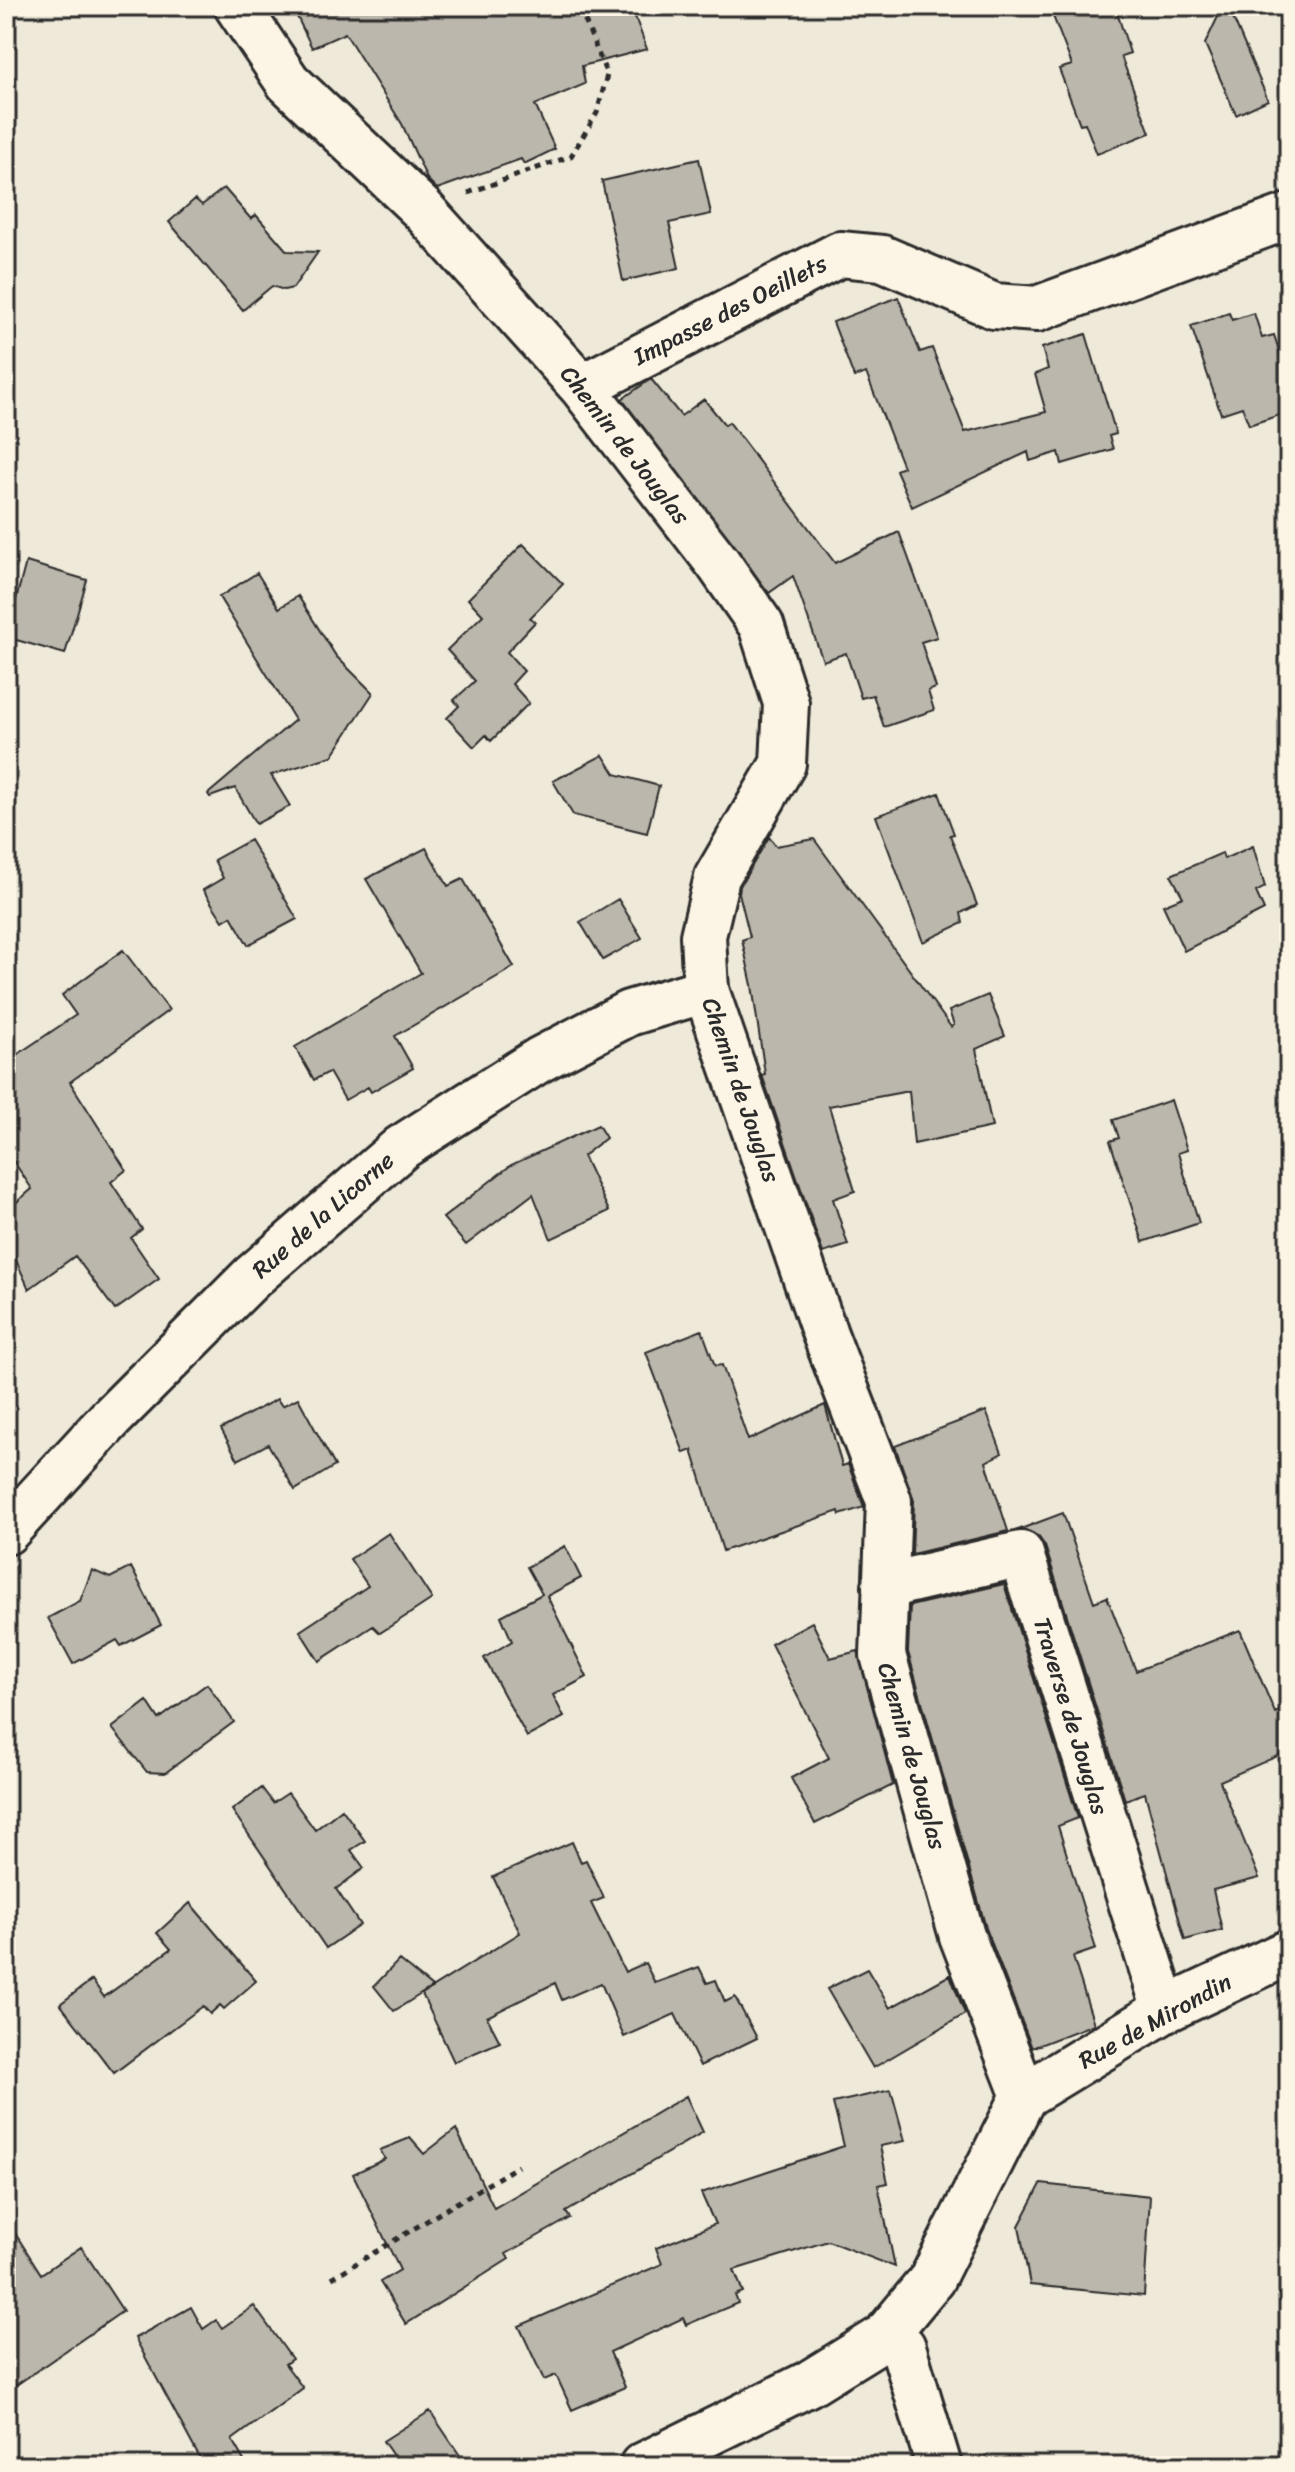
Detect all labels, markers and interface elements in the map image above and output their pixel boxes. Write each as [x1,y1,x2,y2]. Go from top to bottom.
street label: Impasse des Oeillets [625,243,835,377]
street label: Chemin de Jouglas [549,356,702,535]
street label: Chemin de Jouglas [690,992,793,1189]
street label: Rue de la Licorne [242,1141,404,1289]
street label: Traverse de Jouglas [1021,1612,1121,1820]
street label: Chemin de Jouglas [865,1657,959,1855]
street label: Rue de Mirondin [1070,1961,1240,2081]

